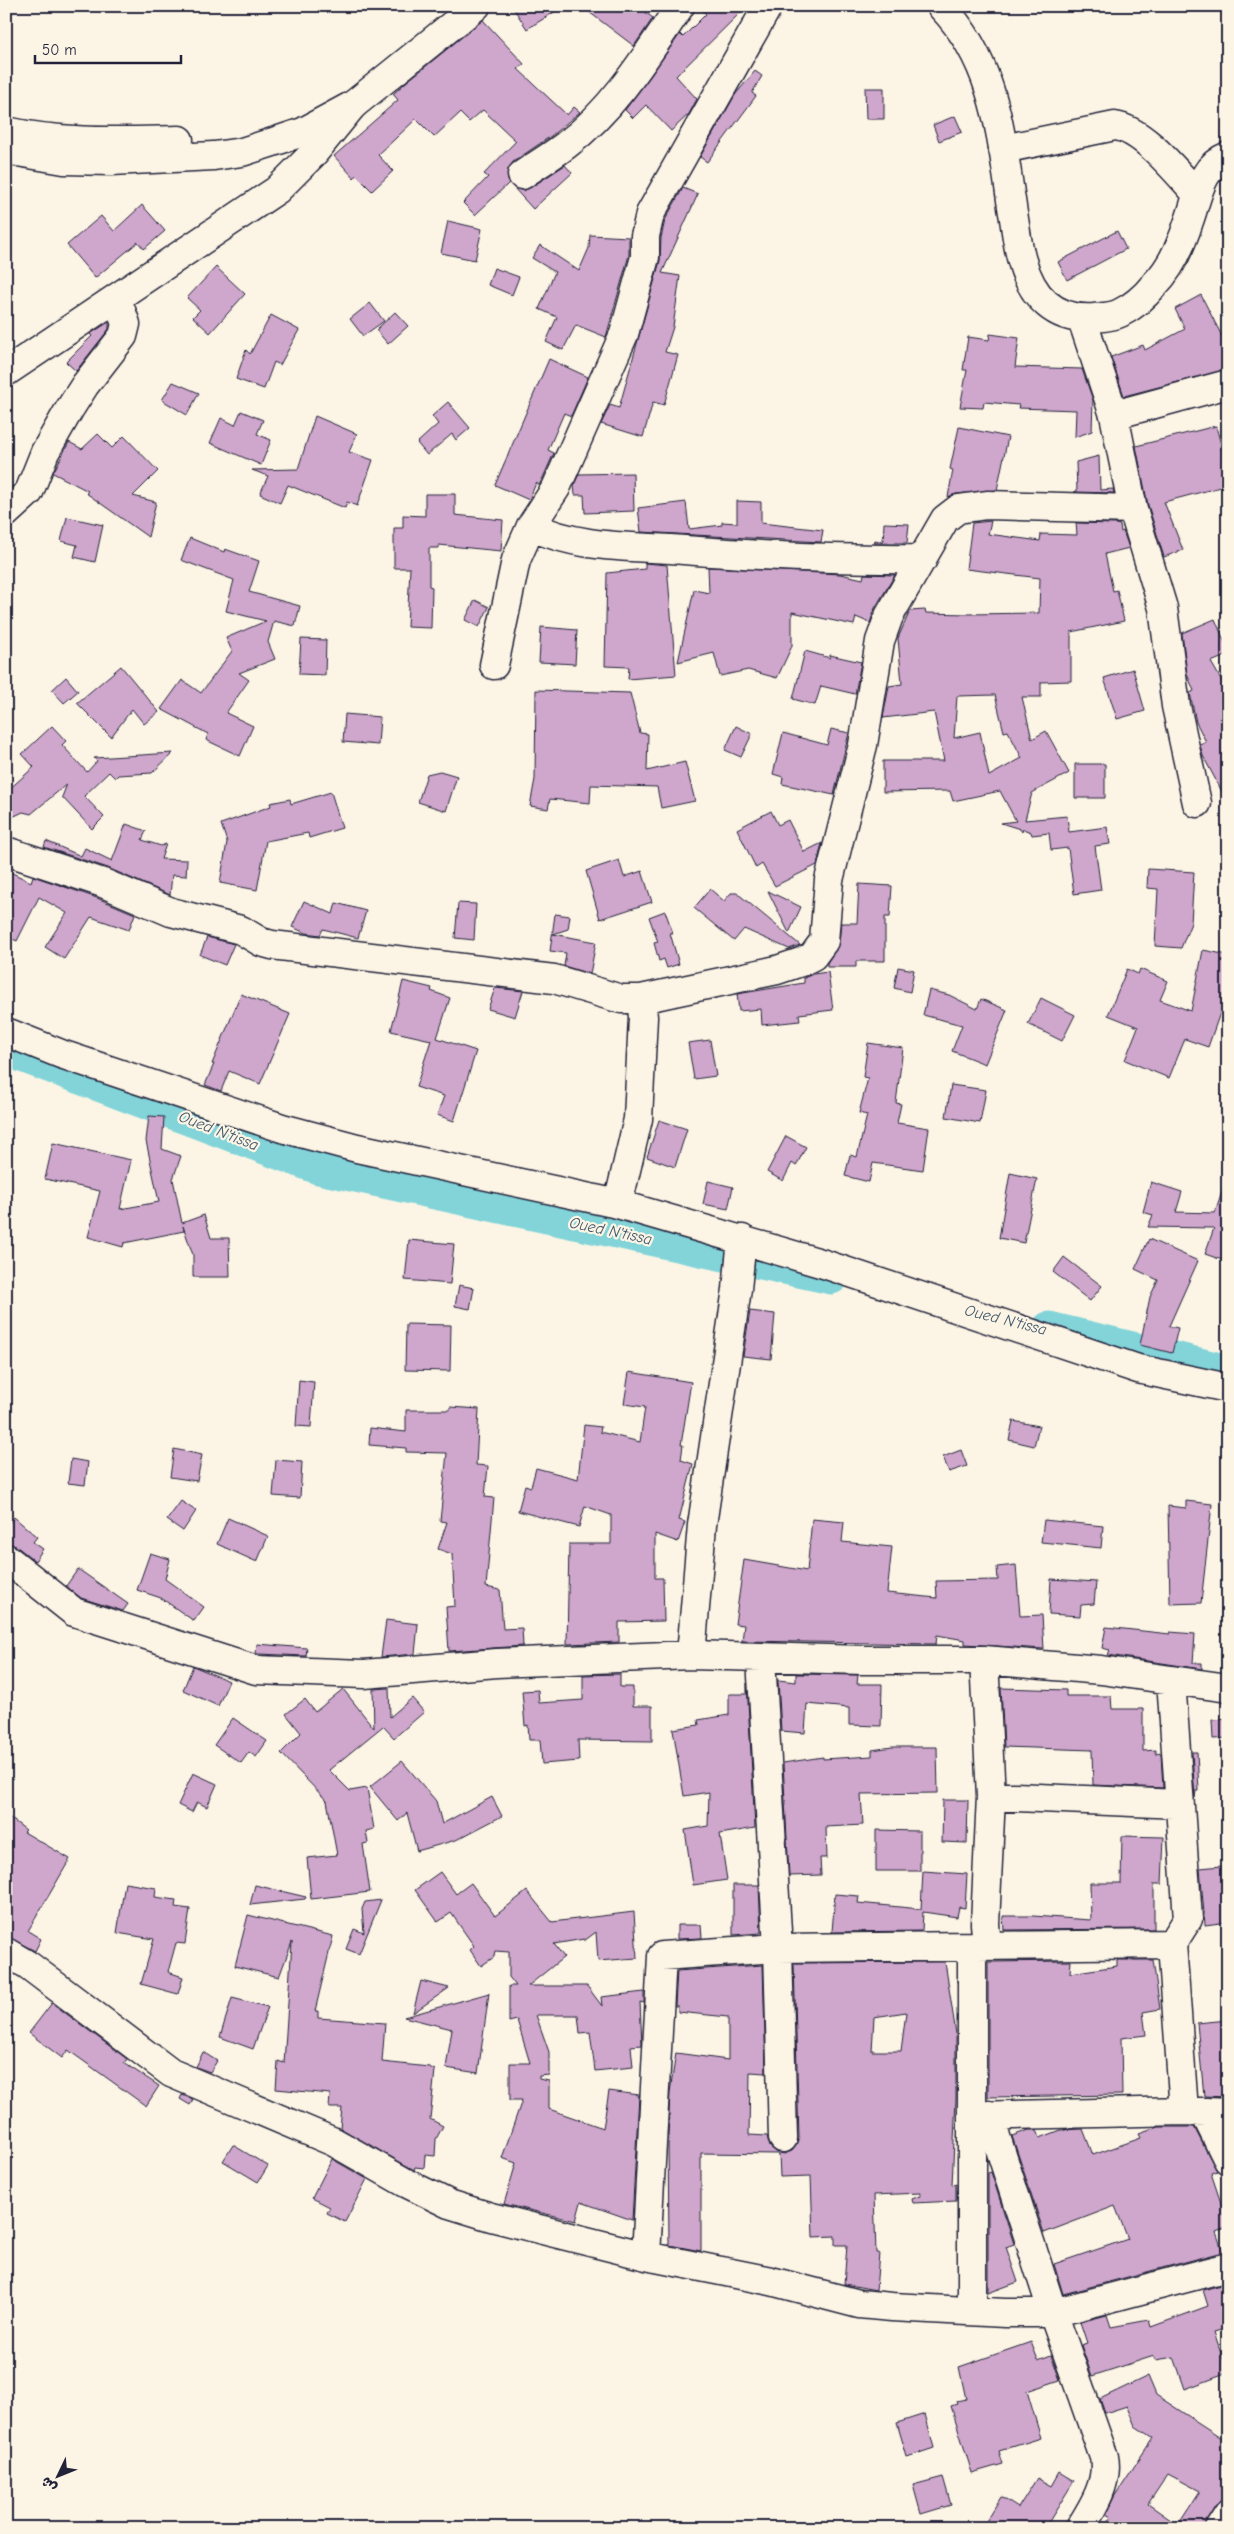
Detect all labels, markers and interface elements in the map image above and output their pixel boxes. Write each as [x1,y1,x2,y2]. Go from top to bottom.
scale bar [35,32,181,64]
text: 50 m [42,41,77,59]
water label: Oued N'tissa [176,1107,261,1154]
water label: Oued N'tissa [568,1213,654,1249]
water label: Oued N'tissa [963,1301,1049,1339]
north arrow [32,2452,82,2502]
text: ش [37,2473,60,2496]

